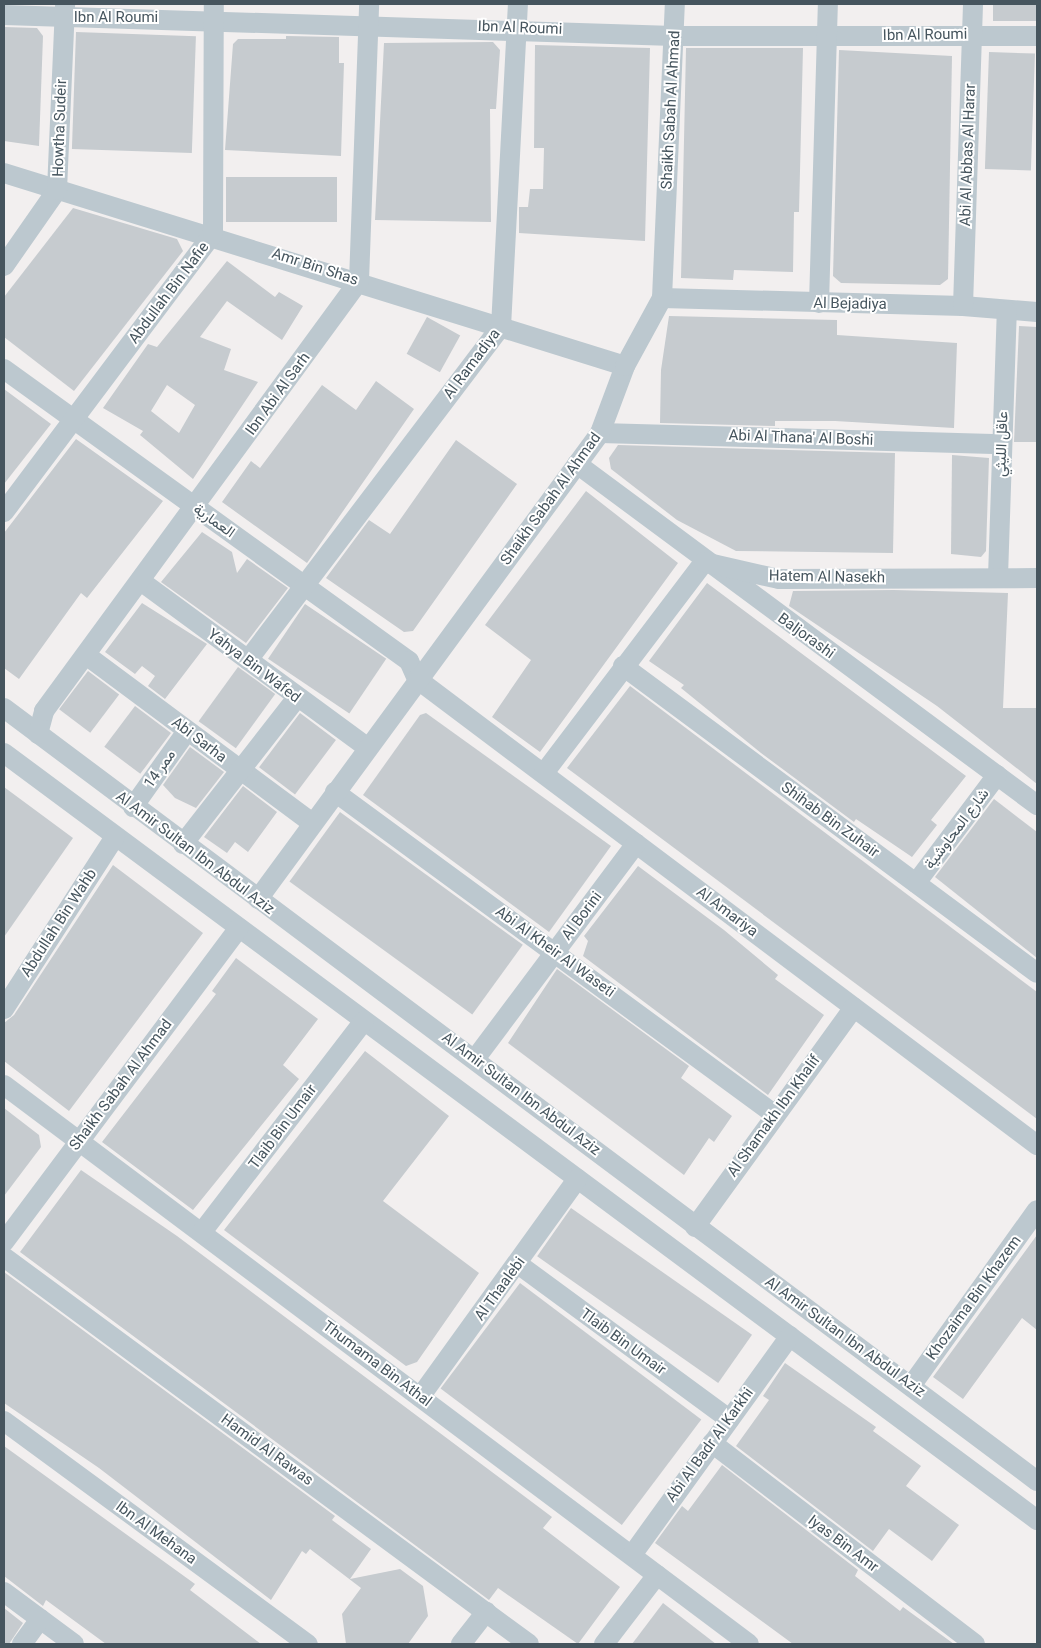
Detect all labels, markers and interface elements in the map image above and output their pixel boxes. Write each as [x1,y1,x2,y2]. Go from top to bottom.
street label: Ibn Al Roumi [74,9,158,27]
street label: Ibn Al Roumi [477,18,563,38]
street label: Ibn Al Roumi [883,25,967,45]
street label: Shaikh Sabah Al Ahmad [658,30,684,190]
street label: Howtha Sudeir [49,79,71,177]
street label: Abi Al Abbas Al Harar [957,83,979,227]
street label: Abdullah Bin Nafie [125,239,213,347]
street label: Amr Bin Shas [270,245,360,289]
street label: Al Bejadiya [813,294,887,314]
street label: Al Ramadiya [440,325,504,403]
street label: Ibn Abi Al Sarh [242,349,314,439]
street label: عاقل الليثي [992,411,1012,477]
street label: Abi Al Thana' Al Boshi [728,426,874,450]
street label: Shaikh Sabah Al Ahmad [497,429,605,569]
street label: العمارية [190,500,238,542]
street label: Hatem Al Nasekh [769,567,885,587]
street label: Baljorashi [774,609,838,663]
street label: Yahya Bin Wafed [204,625,304,707]
street label: Abi Sarha [168,714,230,766]
street label: ممر 14 [140,746,180,792]
street label: Shihab Bin Zuhair [778,778,882,862]
street label: شارع المحاوشية [921,785,993,873]
street label: Al Amir Sultan Ibn Abdul Aziz [112,788,278,918]
street label: Abdullah Bin Wahb [17,866,101,980]
street label: Al Amariya [693,883,761,941]
street label: Al Borini [558,888,606,944]
street label: Abi Al Kheir Al Waseti [492,903,618,1001]
street label: Shaikh Sabah Al Ahmad [66,1016,176,1154]
street label: Al Amir Sultan Ibn Abdul Aziz [438,1029,604,1159]
street label: Al Shamakh Ibn Khalif [724,1052,824,1180]
street label: Tlaib Bin Umair [245,1081,321,1173]
street label: Khozaima Bin Khazem [923,1232,1025,1364]
street label: Al Thaalebi [471,1254,529,1324]
street label: Al Amir Sultan Ibn Abdul Aziz [761,1273,929,1401]
street label: Tlaib Bin Umair [577,1305,669,1379]
street label: Thumama Bin Athal [319,1317,435,1411]
street label: Abi Al Badr Al Karkhi [663,1384,757,1506]
street label: Hamid Al Rawas [217,1411,317,1489]
street label: Ibn Al Mehana [112,1498,200,1568]
street label: Iyas Bin Amr [804,1512,882,1576]

